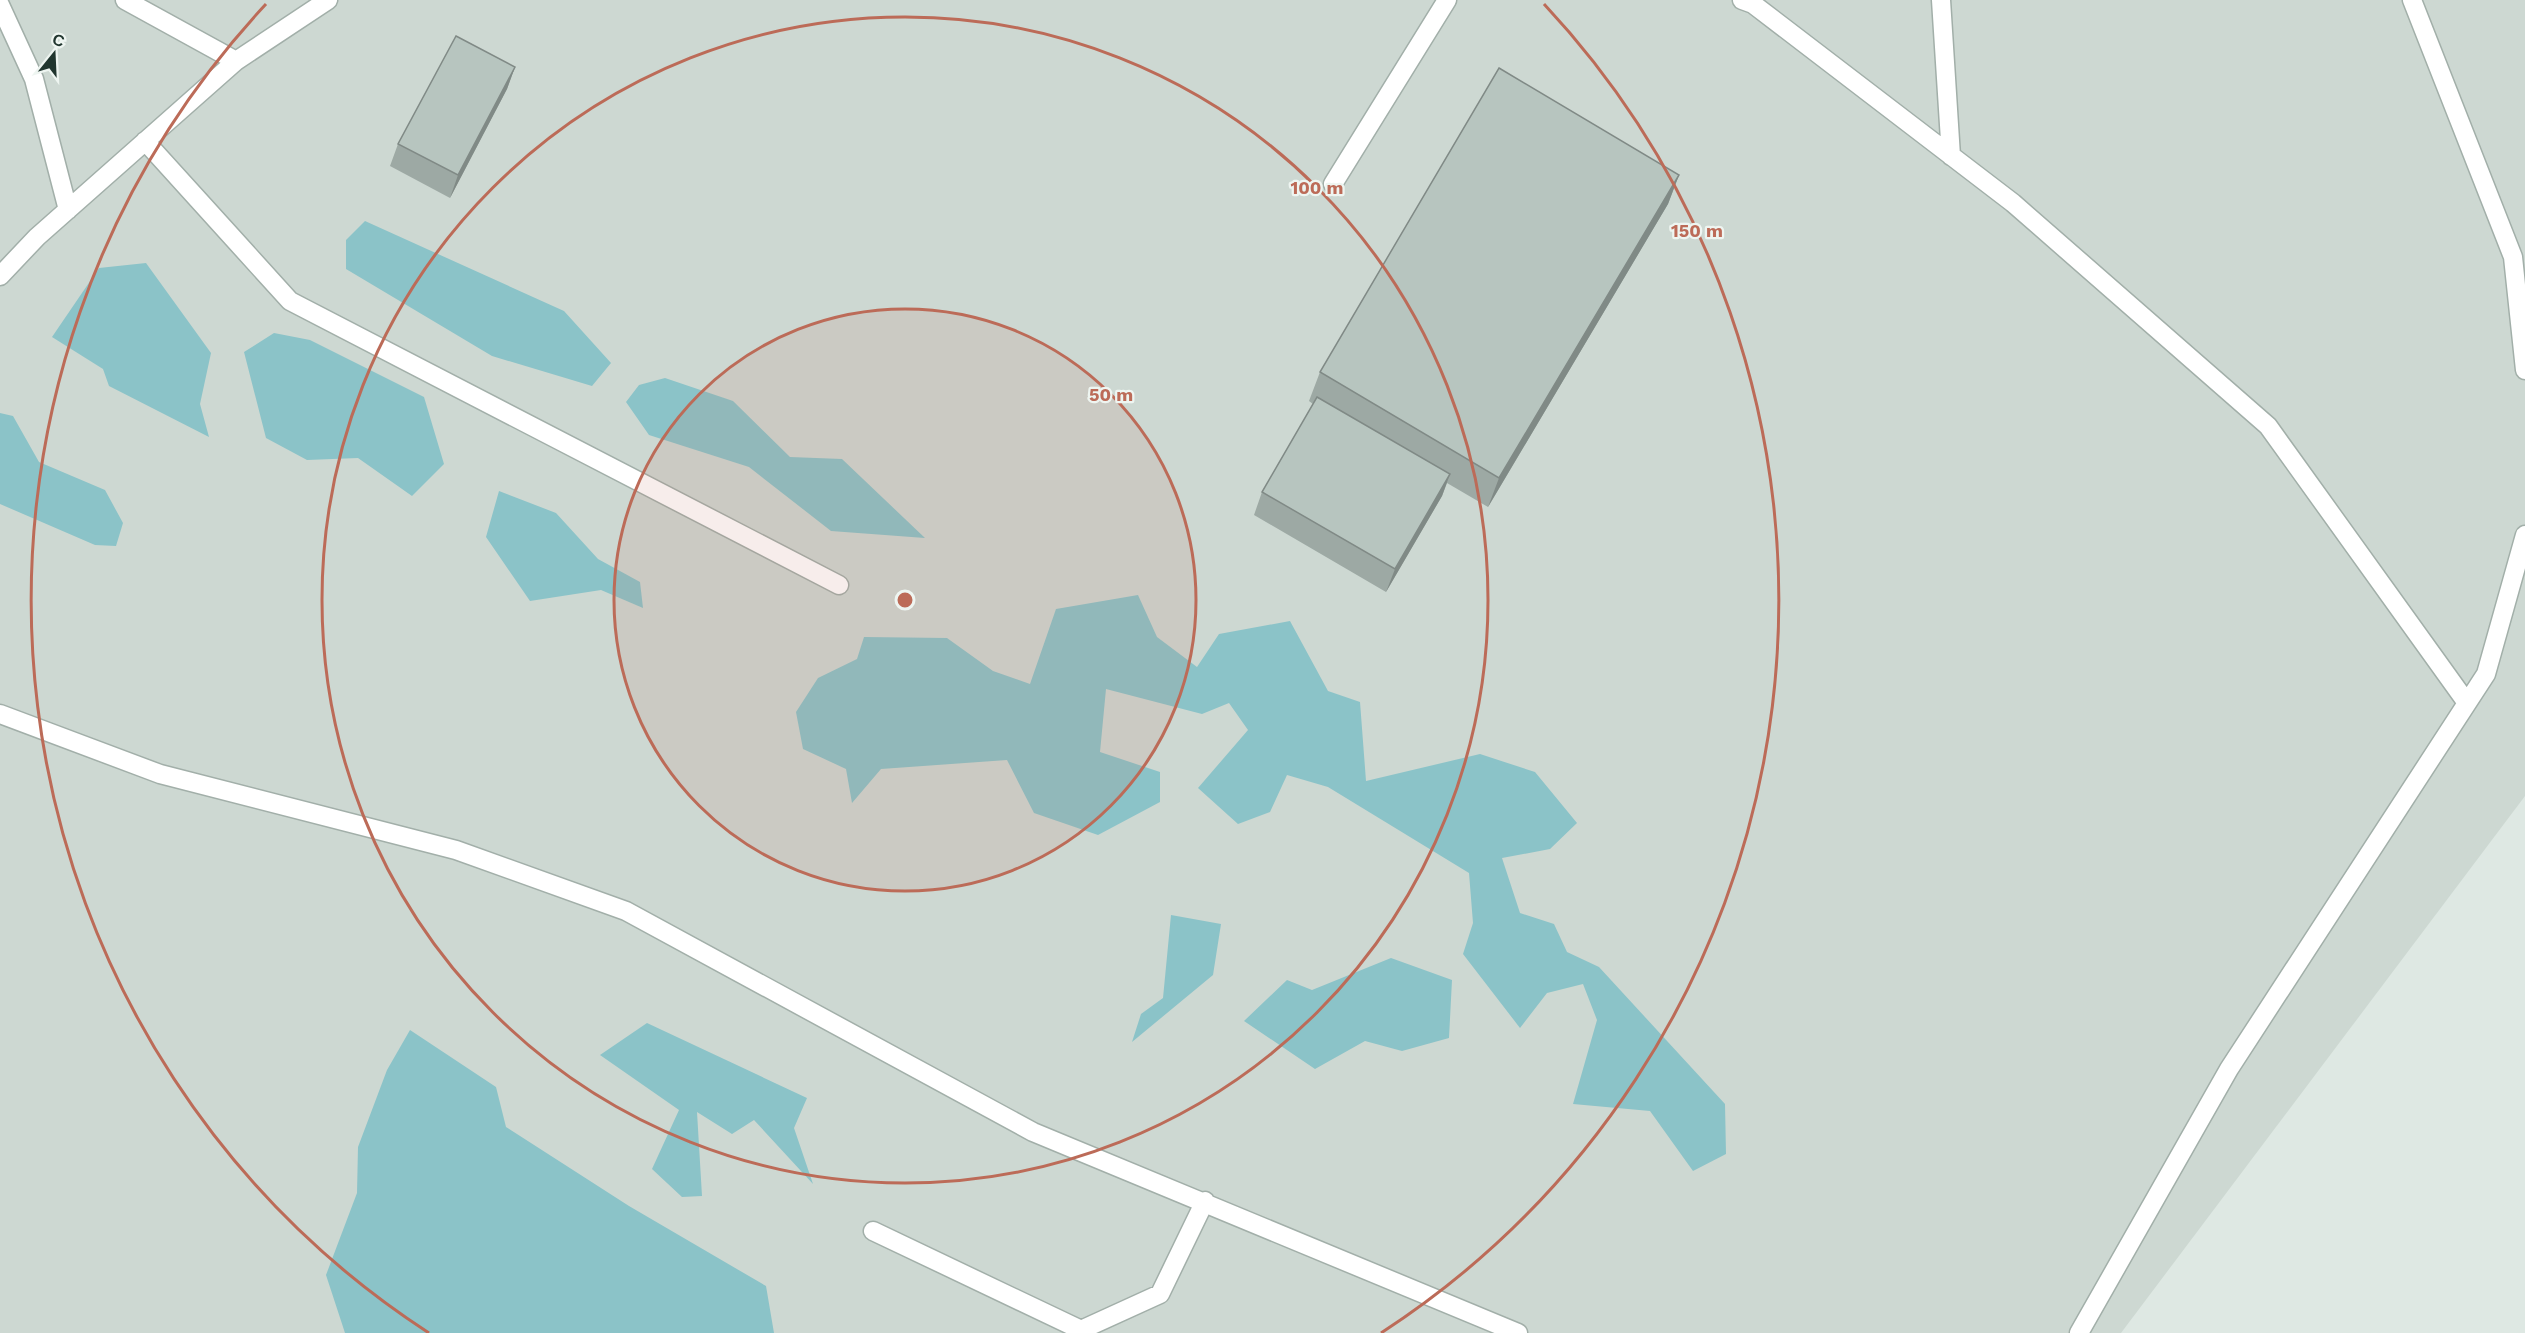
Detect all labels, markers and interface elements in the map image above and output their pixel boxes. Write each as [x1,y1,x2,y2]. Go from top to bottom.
north arrow [24,24,84,84]
text: С [50,29,67,51]
text: 100 m [1290,177,1344,198]
text: 150 m [1671,220,1723,241]
text: 50 m [1089,384,1133,405]
centre of rings [895,590,915,610]

